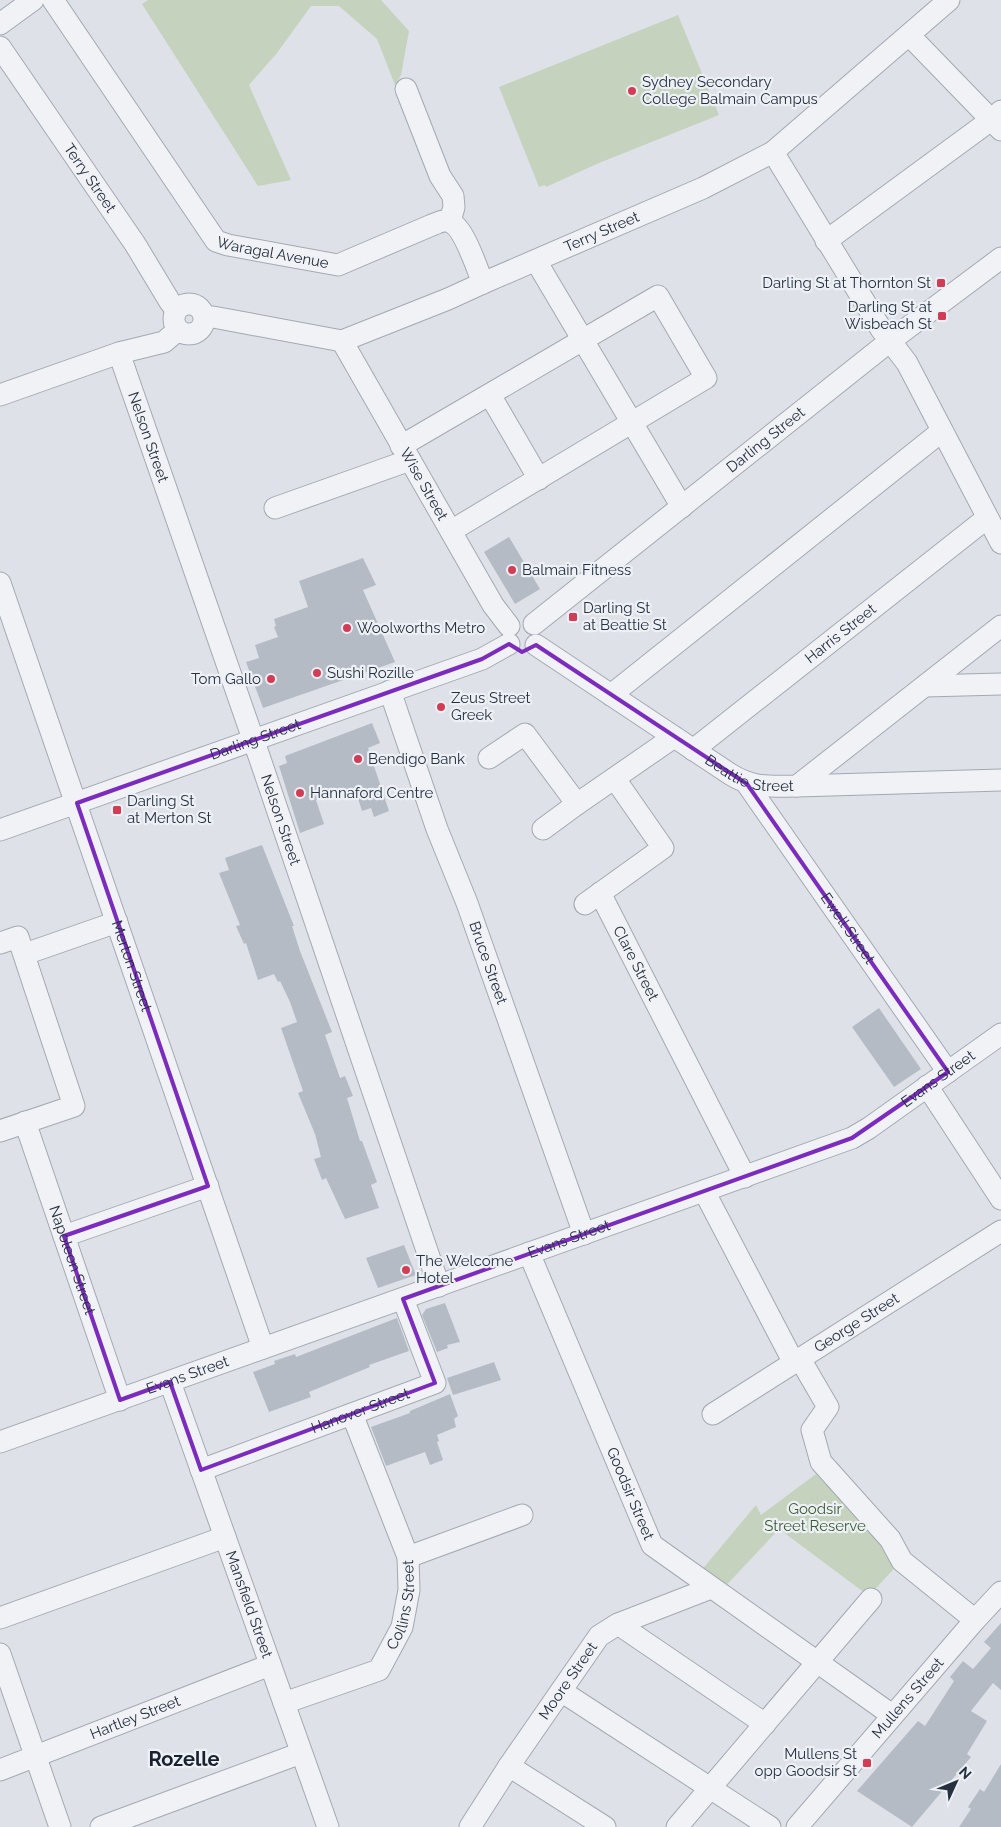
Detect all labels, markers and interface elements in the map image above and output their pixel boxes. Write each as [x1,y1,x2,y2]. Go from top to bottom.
place label: Sydney Secondary College Balmain Campus [642,73,818,108]
marker: Sydney Secondary College Balmain Campus [626,85,638,97]
street label: Terry Street [60,140,120,216]
street label: Terry Street [561,208,642,256]
street label: Waragal Avenue [214,233,330,272]
place label: Darling St at Thornton St [762,274,931,292]
marker: Darling St at Thornton St [935,277,947,289]
place label: Darling St at Wisbeach St [845,298,932,333]
marker: Darling St at Wisbeach St [936,310,948,322]
street label: Nelson Street [124,389,172,485]
street label: Darling Street [723,403,808,476]
street label: Wise Street [396,445,452,524]
place label: Balmain Fitness [522,561,631,579]
marker: Balmain Fitness [506,564,518,576]
place label: Darling St at Beattie St [583,599,667,634]
street label: Harris Street [801,600,880,667]
marker: Darling St at Beattie St [567,611,579,623]
place label: Woolworths Metro [357,619,485,637]
marker: Woolworths Metro [341,622,353,634]
place label: Sushi Rozille [327,664,414,682]
marker: Sushi Rozille [311,667,323,679]
place label: Tom Gallo [191,670,261,688]
marker: Tom Gallo [265,673,277,685]
place label: Zeus Street Greek [451,689,531,724]
marker: Zeus Street Greek [435,701,447,713]
street label: Darling Street [208,715,303,764]
place label: Bendigo Bank [368,750,465,768]
street label: Beattie Street [701,751,794,795]
marker: Bendigo Bank [352,753,364,765]
street label: Nelson Street [257,772,304,868]
place label: Hannaford Centre [310,784,433,802]
marker: Hannaford Centre [294,787,306,799]
place label: Darling St at Merton St [127,792,211,827]
marker: Darling St at Merton St [111,804,123,816]
street label: Ewell Street [817,889,879,967]
street label: Merton Street [108,918,156,1014]
street label: Bruce Street [465,919,511,1007]
street label: Clare Street [609,923,663,1004]
street label: Evans Street [898,1047,978,1111]
street label: Napoleon Street [45,1203,99,1317]
street label: Evans Street [525,1216,613,1262]
place label: The Welcome Hotel [416,1252,513,1287]
marker: The Welcome Hotel [400,1264,412,1276]
street label: George Street [811,1289,902,1356]
street label: Evans Street [144,1352,231,1398]
street label: Hanover Street [309,1384,412,1437]
street label: Goodsir Street [603,1444,658,1543]
park label: Goodsir Street Reserve [764,1500,866,1535]
street label: Mansfield Street [222,1548,276,1660]
street label: Collins Street [383,1560,418,1653]
street label: Moore Street [535,1639,601,1723]
street label: Mullens Street [868,1654,947,1742]
street label: Hartley Street [87,1692,183,1743]
place label: Mullens St opp Goodsir St [755,1745,857,1780]
district label: Rozelle [148,1747,220,1771]
marker: Mullens St opp Goodsir St [861,1757,873,1769]
north arrow [931,1757,981,1807]
text: N [956,1764,975,1782]

